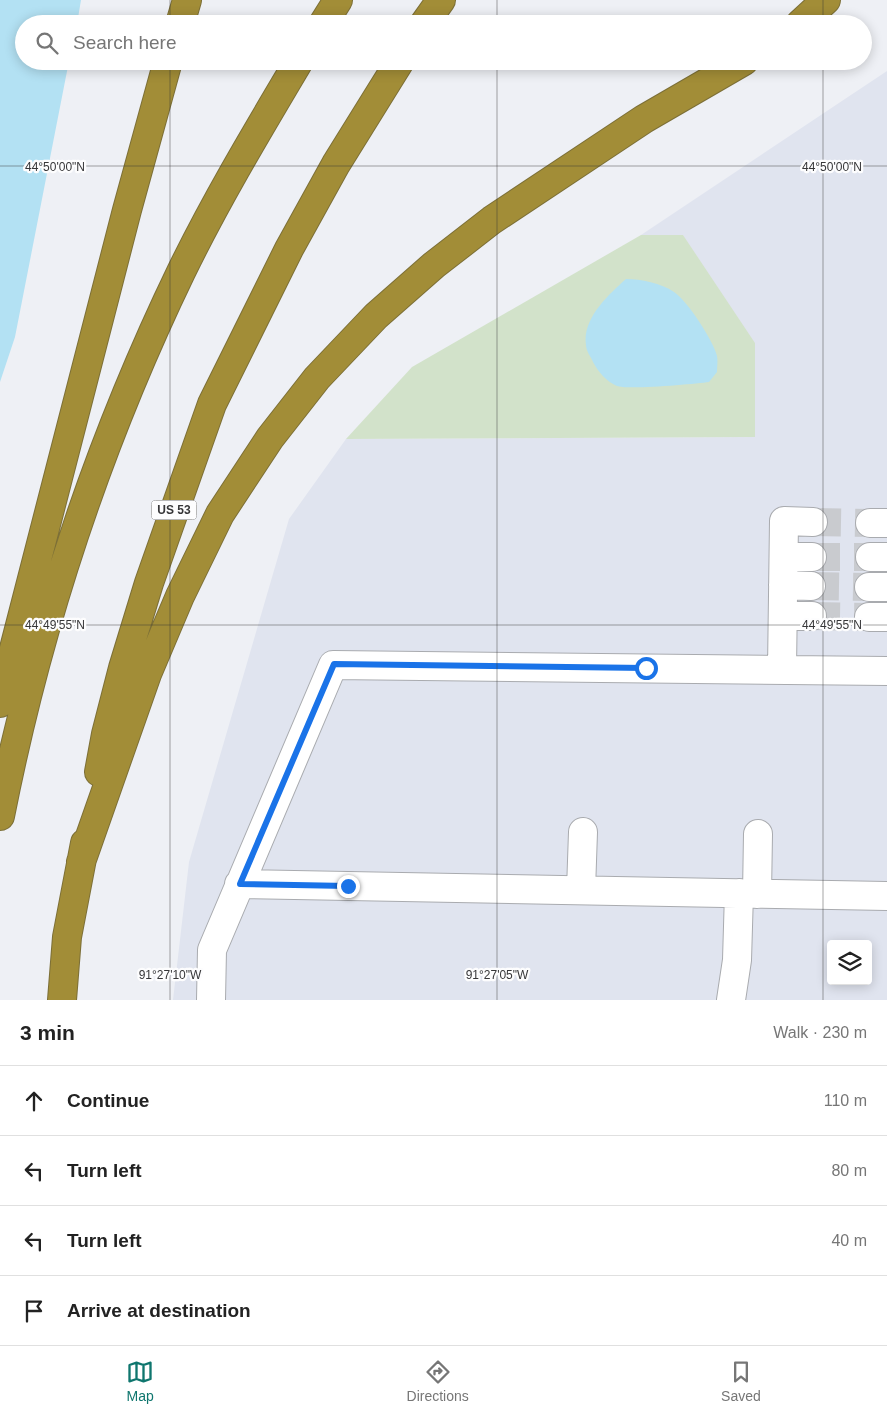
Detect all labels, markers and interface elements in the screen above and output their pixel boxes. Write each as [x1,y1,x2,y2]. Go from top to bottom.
search box [15,15,872,70]
icon: search [33,29,61,57]
text: Search here [73,32,177,53]
text: 44°50'00"N [25,160,85,174]
text: 44°50'00"N [802,160,862,174]
road number: US 53 [152,500,196,520]
text: 44°49'55"N [25,618,85,632]
text: 44°49'55"N [802,618,862,632]
route start [635,657,658,680]
route end [337,875,360,898]
map controls [827,940,872,985]
button: layers [827,940,872,985]
text: 91°27'10"W [139,968,202,982]
text: 91°27'05"W [466,968,529,982]
text: 3 min [20,1021,75,1044]
text: Walk · 230 m [773,1024,867,1041]
icon: ahead [20,1087,48,1115]
text: Continue [67,1090,149,1111]
text: 110 m [824,1092,867,1109]
icon: left [20,1157,48,1185]
text: Turn left [67,1160,142,1181]
text: 80 m [831,1162,867,1179]
icon: left [20,1227,48,1255]
text: Turn left [67,1230,142,1251]
text: 40 m [831,1232,867,1249]
icon: arrive [20,1297,48,1325]
text: Arrive at destination [67,1300,251,1321]
tab: Map [126,1358,154,1404]
tab: Directions [407,1358,469,1404]
tab: Saved [721,1358,761,1404]

